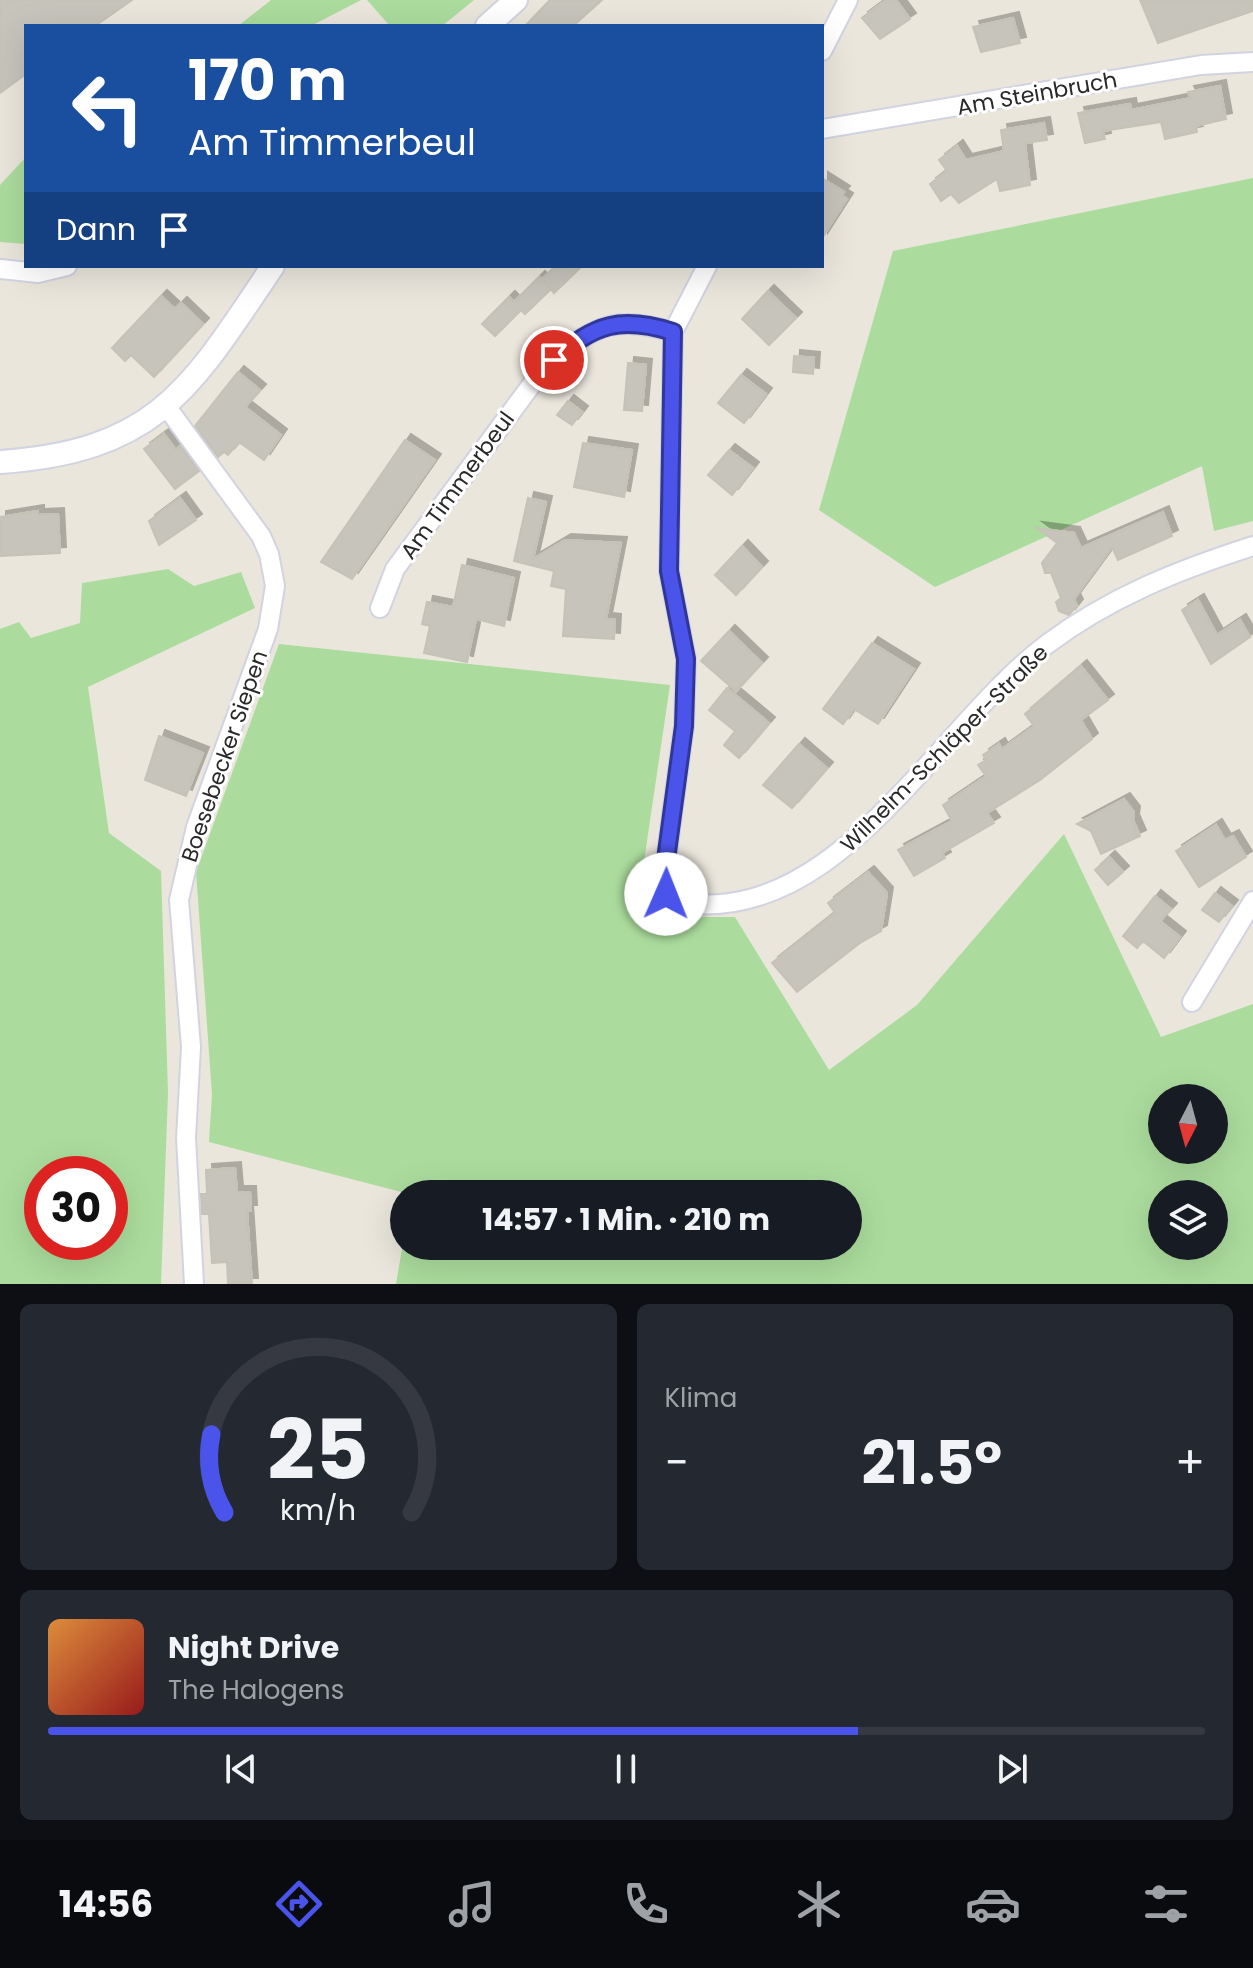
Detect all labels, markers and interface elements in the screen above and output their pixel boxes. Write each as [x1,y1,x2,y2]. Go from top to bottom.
text: 170 m [188,41,347,120]
icon: left [56,56,160,160]
street label: Am Steinbruch [955,64,1120,123]
text: Am Timmerbeul [188,117,476,168]
text: Dann [56,208,136,251]
icon: arrive [152,208,196,252]
pin [520,326,588,394]
icon: arrive [532,338,576,382]
street label: Am Timmerbeul [393,405,522,566]
street label: Wilhelm-Schläper-Straße [834,638,1055,859]
street label: Boesebecker Siepen [174,646,275,866]
position arrow [624,852,708,936]
north arrow [1148,1084,1228,1164]
map controls [1148,1084,1228,1260]
speed limit sign: 30 [24,1156,128,1260]
button: layers [1148,1180,1228,1260]
text: 14:57 · 1 Min. · 210 m [482,1198,770,1241]
text: Klima [665,1380,737,1416]
text: 25 [267,1392,369,1508]
text: 21.5° [862,1421,1002,1505]
text: − [665,1432,689,1493]
text: + [1175,1432,1205,1493]
text: km/h [280,1490,356,1530]
text: Night Drive [168,1626,339,1669]
text: The Halogens [168,1672,344,1708]
icon: previous [219,1747,263,1791]
icon: pause [604,1747,648,1791]
icon: next [990,1747,1034,1791]
icon: directions [271,1876,327,1932]
icon: music [444,1876,500,1932]
icon: phone [618,1876,674,1932]
icon: climate [791,1876,847,1932]
icon: car [965,1876,1021,1932]
icon: filters [1138,1876,1194,1932]
text: 14:56 [59,1879,153,1930]

